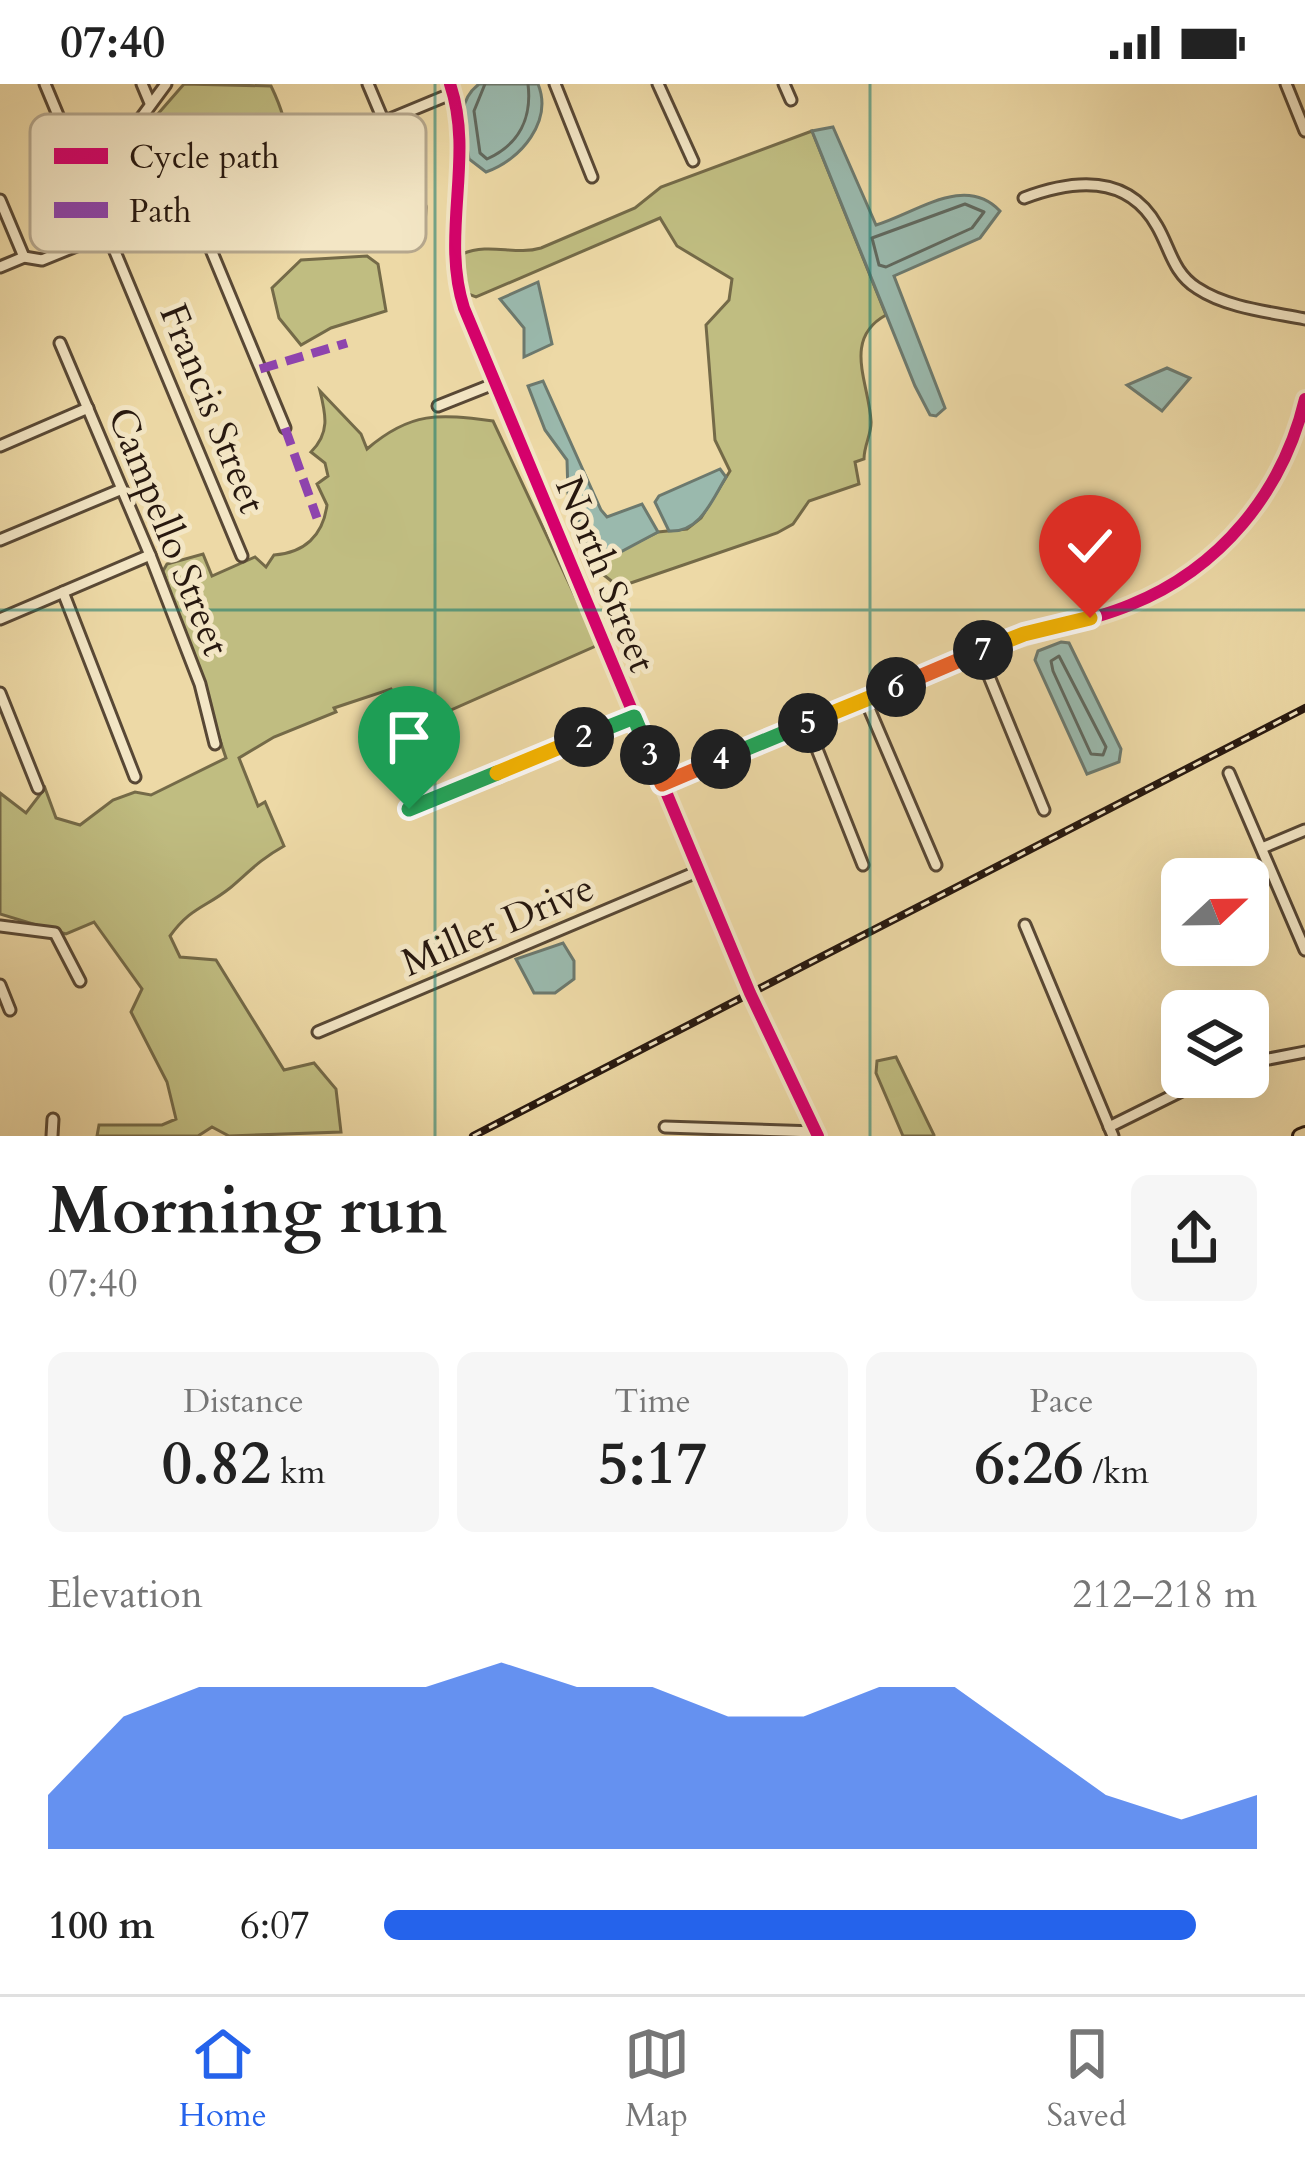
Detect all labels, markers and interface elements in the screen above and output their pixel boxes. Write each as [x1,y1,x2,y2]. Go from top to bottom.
text: 07:40 [60,12,165,73]
legend [30,114,426,252]
text: Cycle path [129,135,279,180]
text: Path [129,189,191,234]
street label: Francis Street [147,296,279,521]
street label: Campello Street [95,400,243,664]
street label: North Street [542,469,669,680]
pin [1039,495,1141,618]
icon: check [1057,513,1123,579]
pin: 7 [953,620,1013,680]
text: 7 [975,627,991,672]
pin: 6 [866,657,926,717]
text: 6 [888,664,904,709]
pin [358,686,460,809]
pin: 5 [778,693,838,753]
text: 5 [800,700,816,745]
icon: arrive [376,704,442,770]
pin: 2 [554,707,614,767]
text: 2 [576,714,592,759]
pin: 3 [620,725,680,785]
pin: 4 [691,729,751,789]
text: 3 [642,732,658,777]
text: 4 [713,736,729,781]
north arrow [1161,858,1269,966]
map controls [1161,858,1269,1098]
street label: Miller Drive [393,861,602,990]
button: layers [1161,990,1269,1098]
text: Morning run [48,1167,447,1256]
button: share [1131,1175,1257,1301]
text: 07:40 [48,1257,138,1310]
text: Distance [183,1379,304,1424]
text: Time [614,1379,691,1424]
text: Pace [1030,1379,1093,1424]
text: 0.82 [161,1424,271,1505]
text: 5:17 [598,1424,707,1505]
text: 6:26 [974,1424,1084,1505]
text: km [271,1450,326,1495]
text: /km [1084,1450,1149,1495]
text: Elevation [48,1568,203,1621]
text: 212–218 m [1072,1568,1257,1621]
text: 100 m [48,1899,154,1952]
text: 6:07 [240,1899,310,1952]
tab: Home [178,2021,267,2138]
tab: Map [624,2021,690,2138]
tab: Saved [1047,2021,1127,2138]

